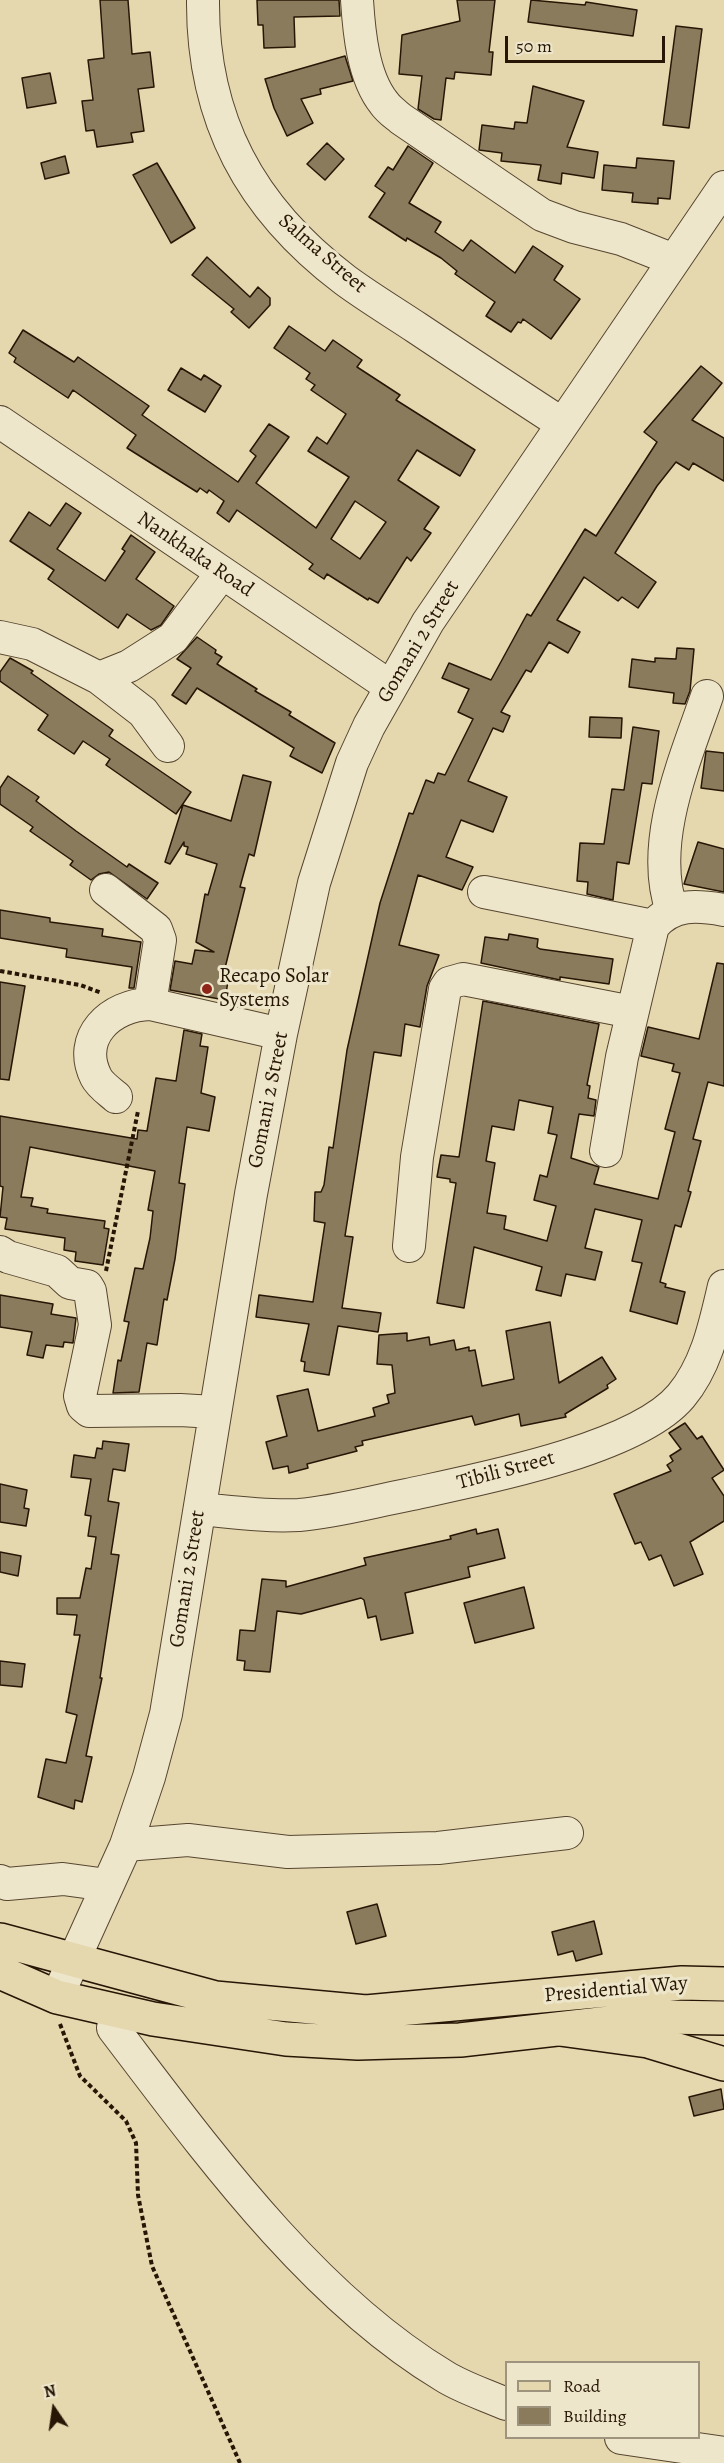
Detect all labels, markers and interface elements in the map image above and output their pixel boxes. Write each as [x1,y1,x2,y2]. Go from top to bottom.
scale bar [508,24,668,62]
text: 50 m [516,34,552,58]
street label: Salma Street [273,209,371,299]
street label: Nankhaka Road [132,507,258,603]
street label: Gomani 2 Street [372,576,466,708]
place label: Recapo Solar Systems [219,964,329,1014]
marker: Recapo Solar Systems [200,982,214,996]
street label: Gomani 2 Street [243,1030,295,1170]
street label: Tibili Street [454,1446,558,1496]
street label: Gomani 2 Street [165,1509,211,1649]
street label: Presidential Way [543,1971,689,2009]
legend [505,2361,700,2439]
text: Road [563,2374,600,2398]
north arrow [24,2379,84,2439]
text: N [42,2379,58,2403]
text: Building [563,2404,627,2428]

